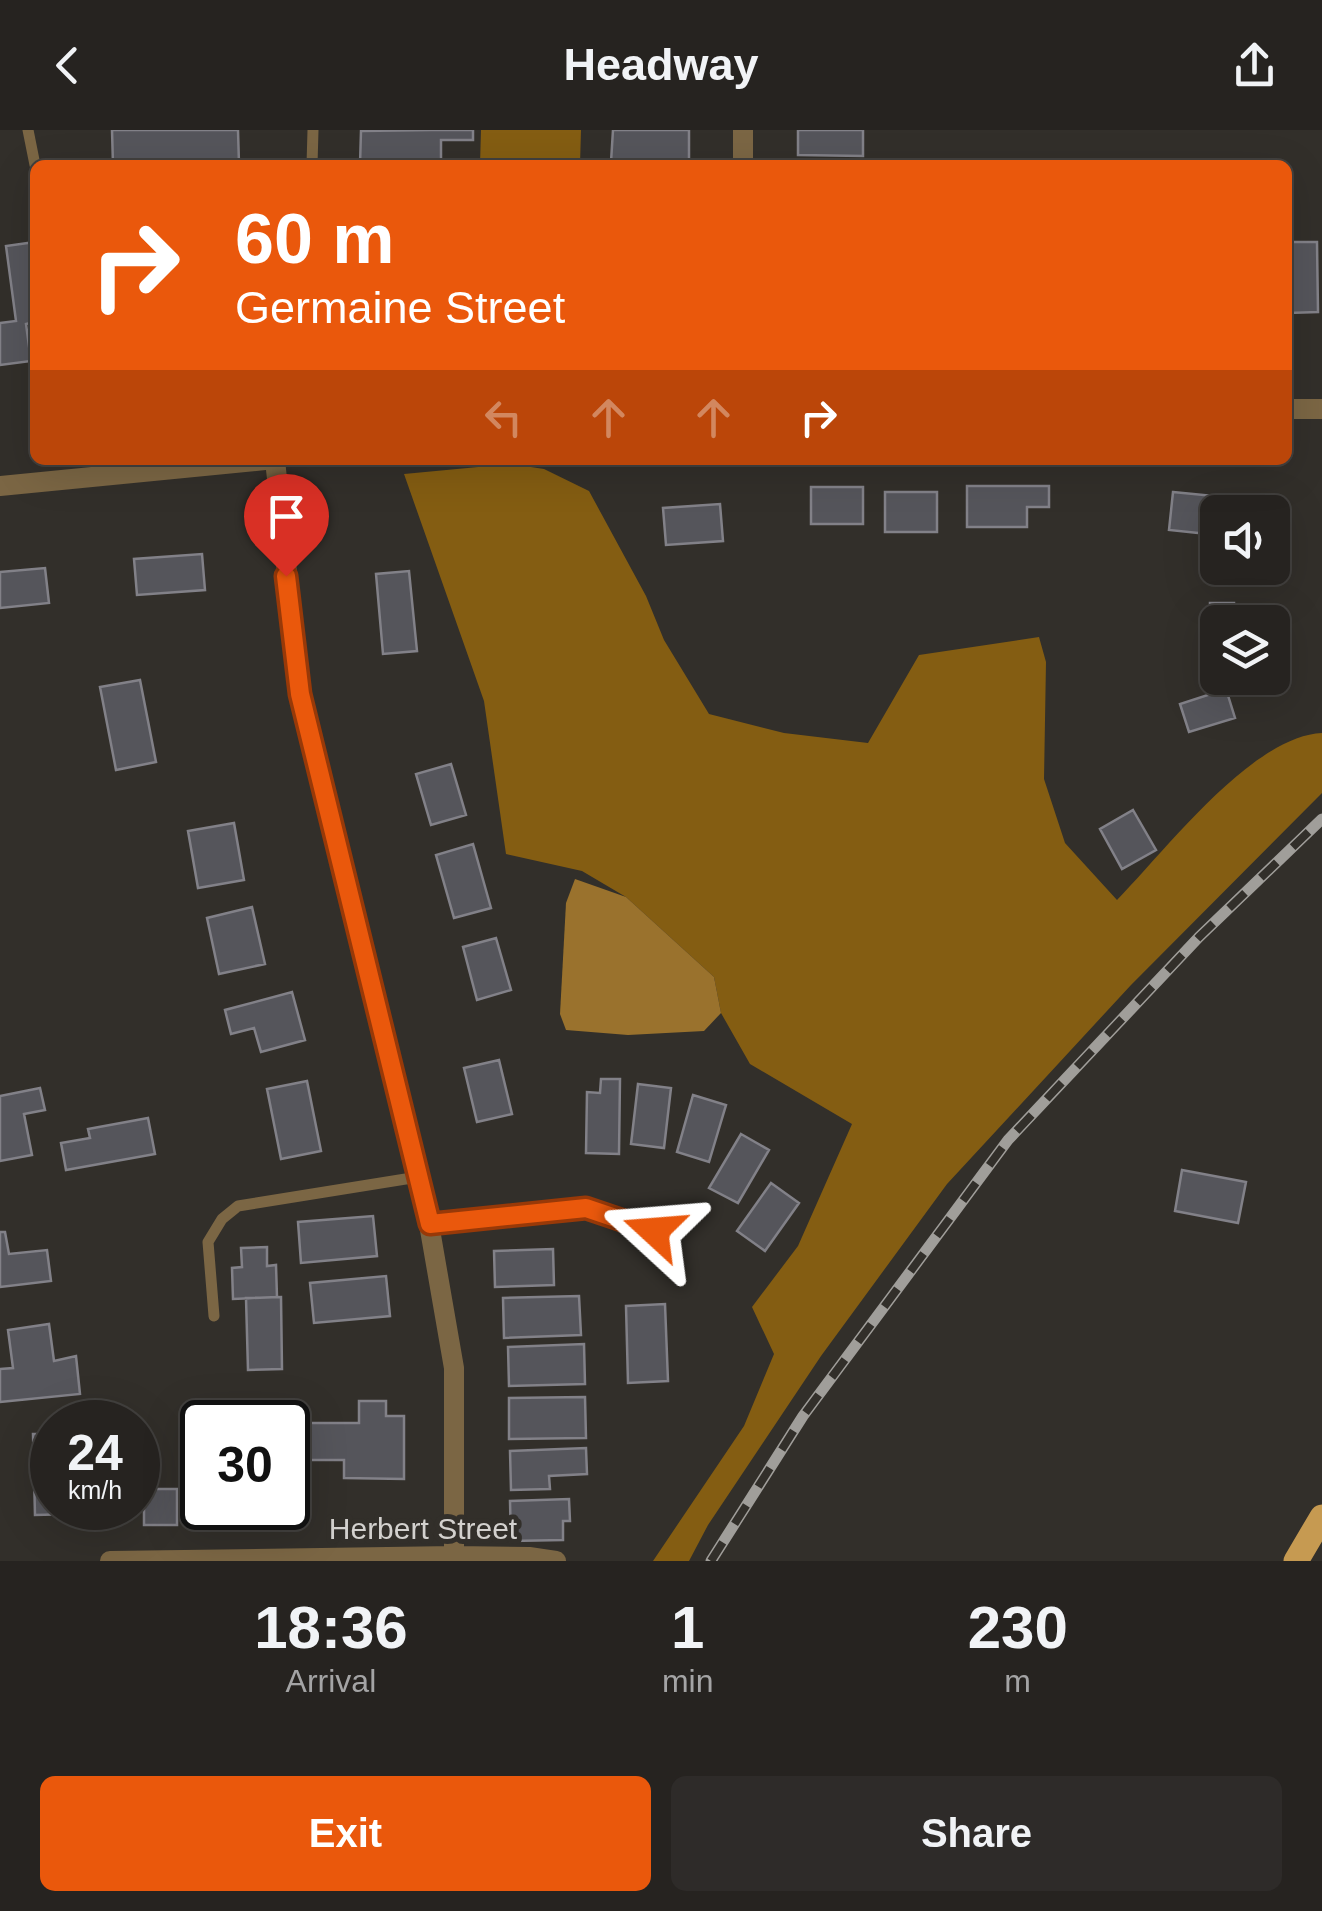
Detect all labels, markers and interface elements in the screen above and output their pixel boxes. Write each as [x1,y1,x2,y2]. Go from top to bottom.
icon: back [40,38,95,93]
icon: share [1227,38,1282,93]
text: Headway [563,39,759,90]
icon: right [70,200,200,330]
text: 60 m [235,200,395,278]
text: Germaine Street [235,282,565,333]
icon: left [476,390,531,445]
icon: ahead [581,390,636,445]
icon: ahead [686,390,741,445]
icon: right [791,390,846,445]
pin [244,474,329,577]
icon: arrive [259,489,314,544]
map controls [1200,495,1290,695]
button: sound [1200,495,1290,585]
button: layers [1200,605,1290,695]
position arrow [602,1179,706,1283]
speed limit sign: 30 [180,1400,310,1530]
text: 24 [67,1425,123,1481]
text: km/h [68,1476,122,1504]
street label: Herbert Street [329,1512,518,1545]
text: 18:36 [254,1594,408,1661]
text: 1 [671,1594,704,1661]
text: 230 [968,1594,1068,1661]
text: Arrival [286,1663,376,1699]
text: min [662,1663,713,1699]
text: m [1004,1663,1031,1699]
button: Exit [40,1776,651,1891]
button: Share [671,1776,1282,1891]

